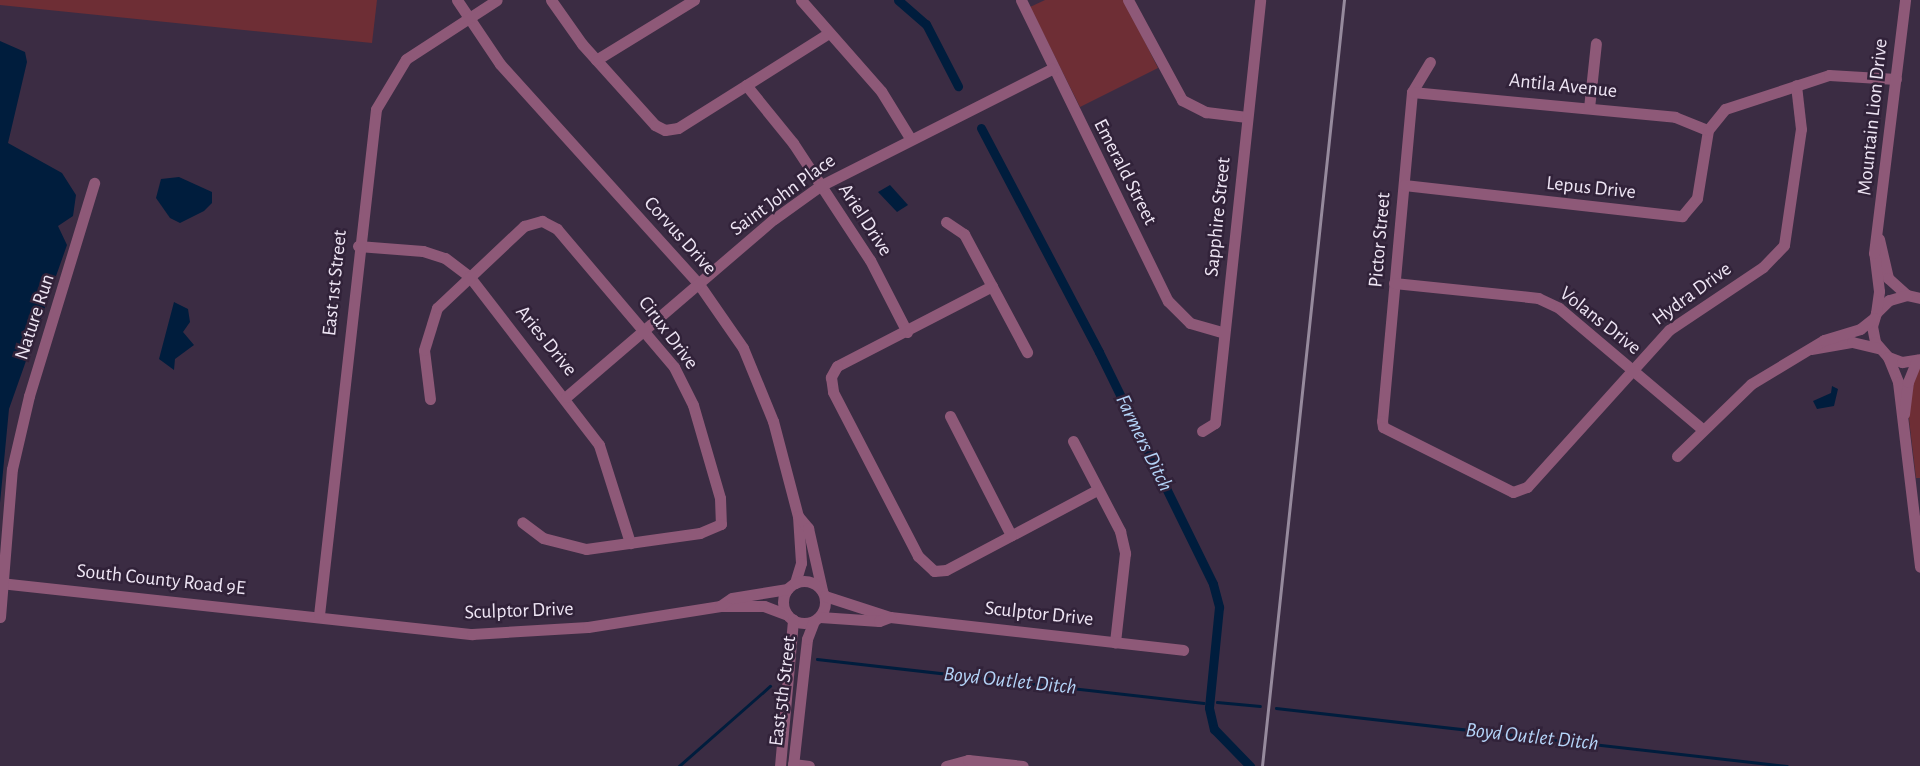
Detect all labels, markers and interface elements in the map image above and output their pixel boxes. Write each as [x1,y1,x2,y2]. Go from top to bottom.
street label: Mountain Lion Drive [1853,37,1893,197]
street label: Antila Avenue [1508,68,1618,104]
street label: Emerald Street [1088,115,1162,229]
street label: Saint John Place [726,149,840,241]
street label: Sapphire Street [1200,156,1236,278]
street label: Lepus Drive [1545,171,1637,205]
street label: Ariel Drive [833,179,897,261]
street label: Pictor Street [1364,191,1396,289]
street label: Corvus Drive [639,192,721,280]
street label: East 1st Street [317,229,353,337]
street label: Hydra Drive [1648,257,1736,331]
street label: Nature Run [10,271,60,363]
street label: Volans Drive [1554,282,1646,360]
street label: Cirux Drive [633,292,703,374]
street label: Aries Drive [510,301,582,381]
water label: Farmers Ditch [1110,390,1178,496]
street label: South County Road 9E [75,559,247,601]
street label: Sculptor Drive [983,596,1095,632]
street label: Sculptor Drive [464,597,574,625]
street label: East 5th Street [764,634,802,748]
water label: Boyd Outlet Ditch [942,661,1078,701]
water label: Boyd Outlet Ditch [1464,717,1600,757]

